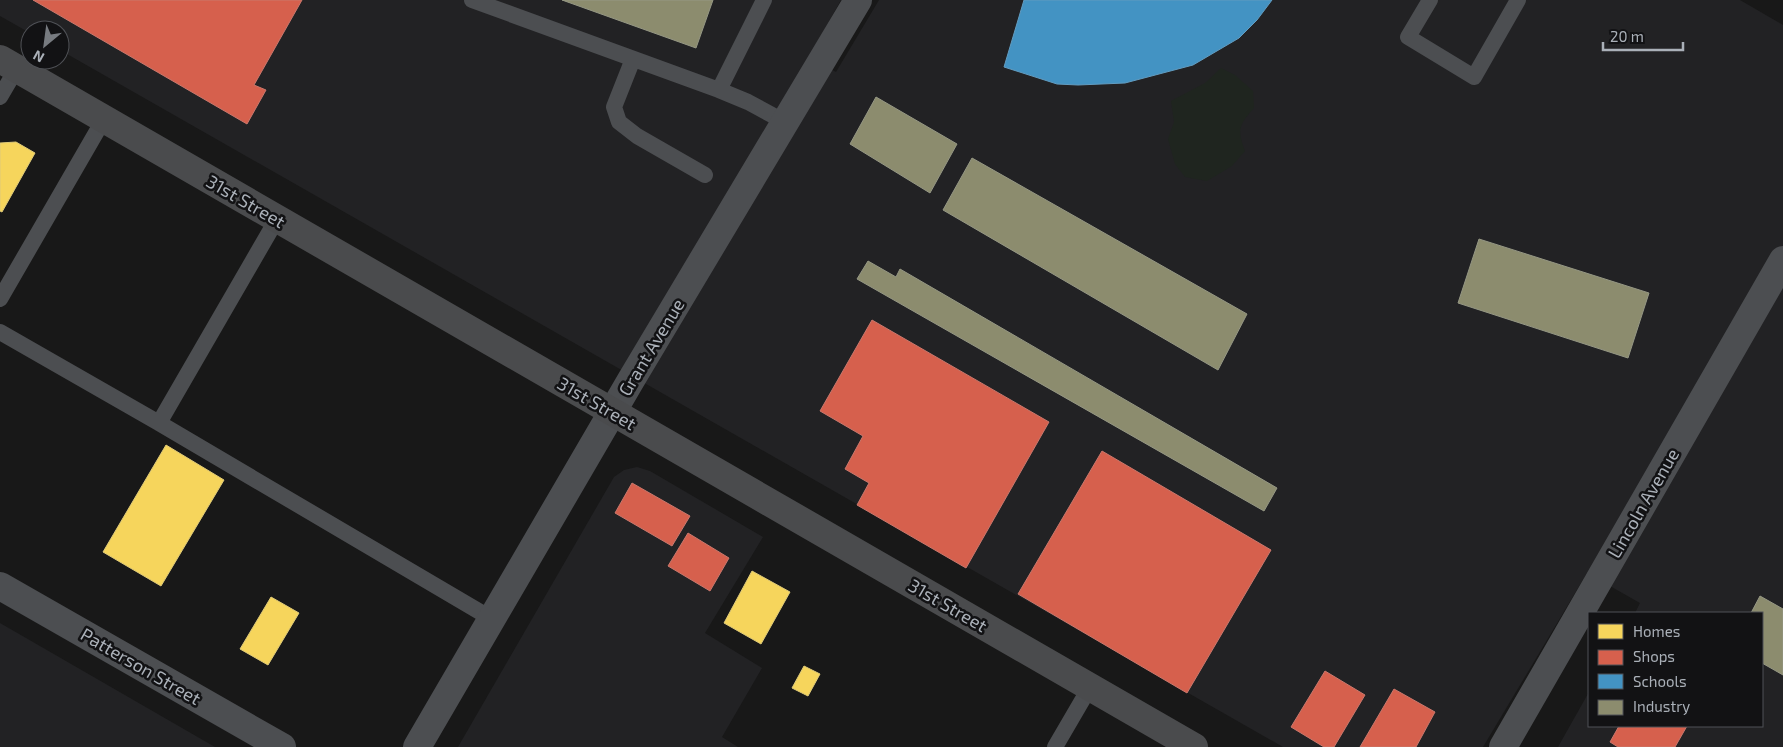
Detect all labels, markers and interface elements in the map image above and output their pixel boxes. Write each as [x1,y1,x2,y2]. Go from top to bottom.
north arrow [20,20,70,70]
scale bar [1603,20,1683,52]
text: 20 m [1610,27,1644,45]
text: N [30,47,47,67]
street label: 31st Street [203,170,289,232]
street label: Grant Avenue [613,294,689,400]
street label: 31st Street [554,372,640,434]
street label: Lincoln Avenue [1603,444,1683,562]
street label: 31st Street [905,574,991,636]
legend [1588,612,1763,727]
text: Homes [1633,622,1680,640]
street label: Patterson Street [77,623,205,709]
text: Shops [1633,647,1675,665]
text: Schools [1633,672,1687,690]
text: Industry [1633,697,1690,715]

